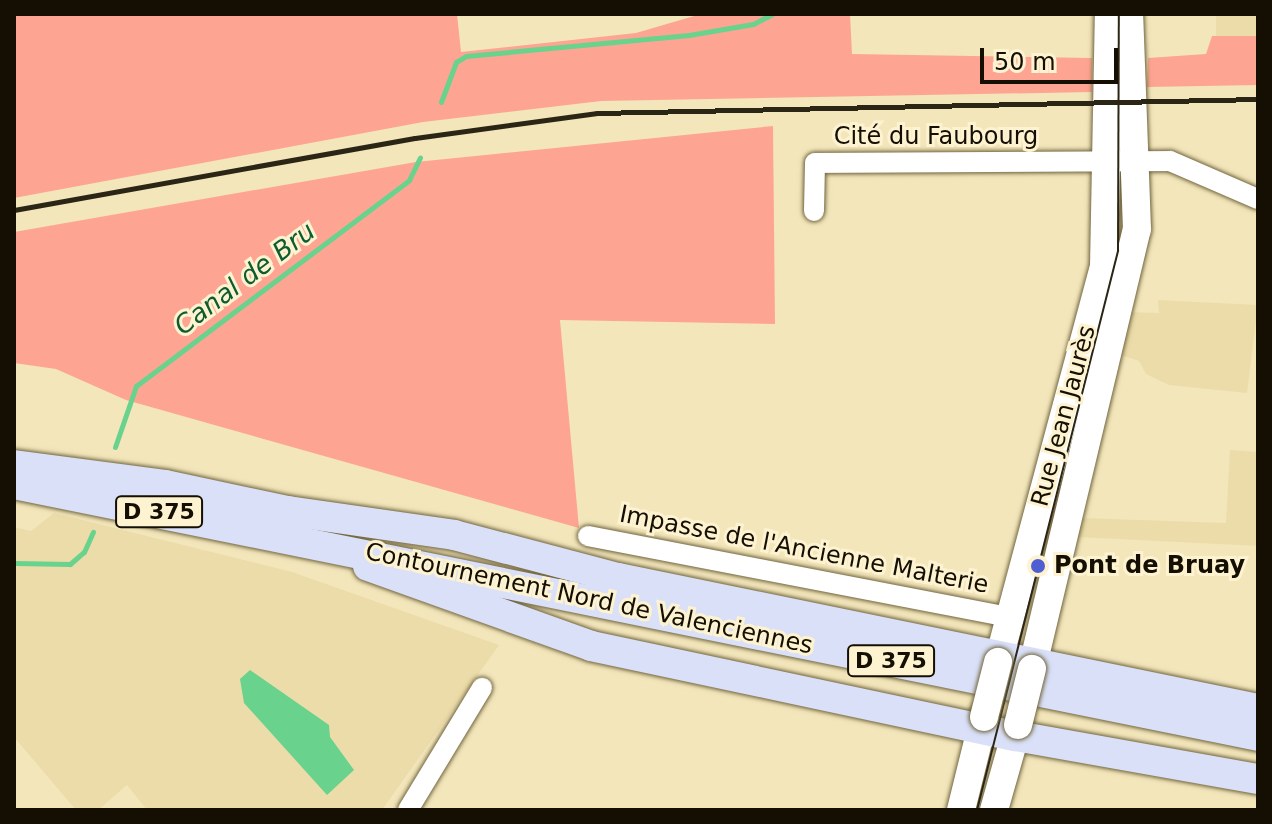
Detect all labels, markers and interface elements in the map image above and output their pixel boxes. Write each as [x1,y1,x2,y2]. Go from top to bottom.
scale bar [984,32,1122,82]
text: 50 m [994,48,1056,76]
street label: Cité du Faubourg [834,123,1038,151]
water label: Canal de Bru [169,216,321,342]
street label: Rue Jean Jaurès [1026,322,1102,510]
road number: D 375 [115,494,203,530]
street label: Impasse de l'Ancienne Malterie [617,500,991,600]
street label: Contournement Nord de Valenciennes [363,537,815,661]
place label: Pont de Bruay [1054,552,1245,580]
marker: Pont de Bruay [1029,557,1047,575]
road number: D 375 [847,643,935,679]

